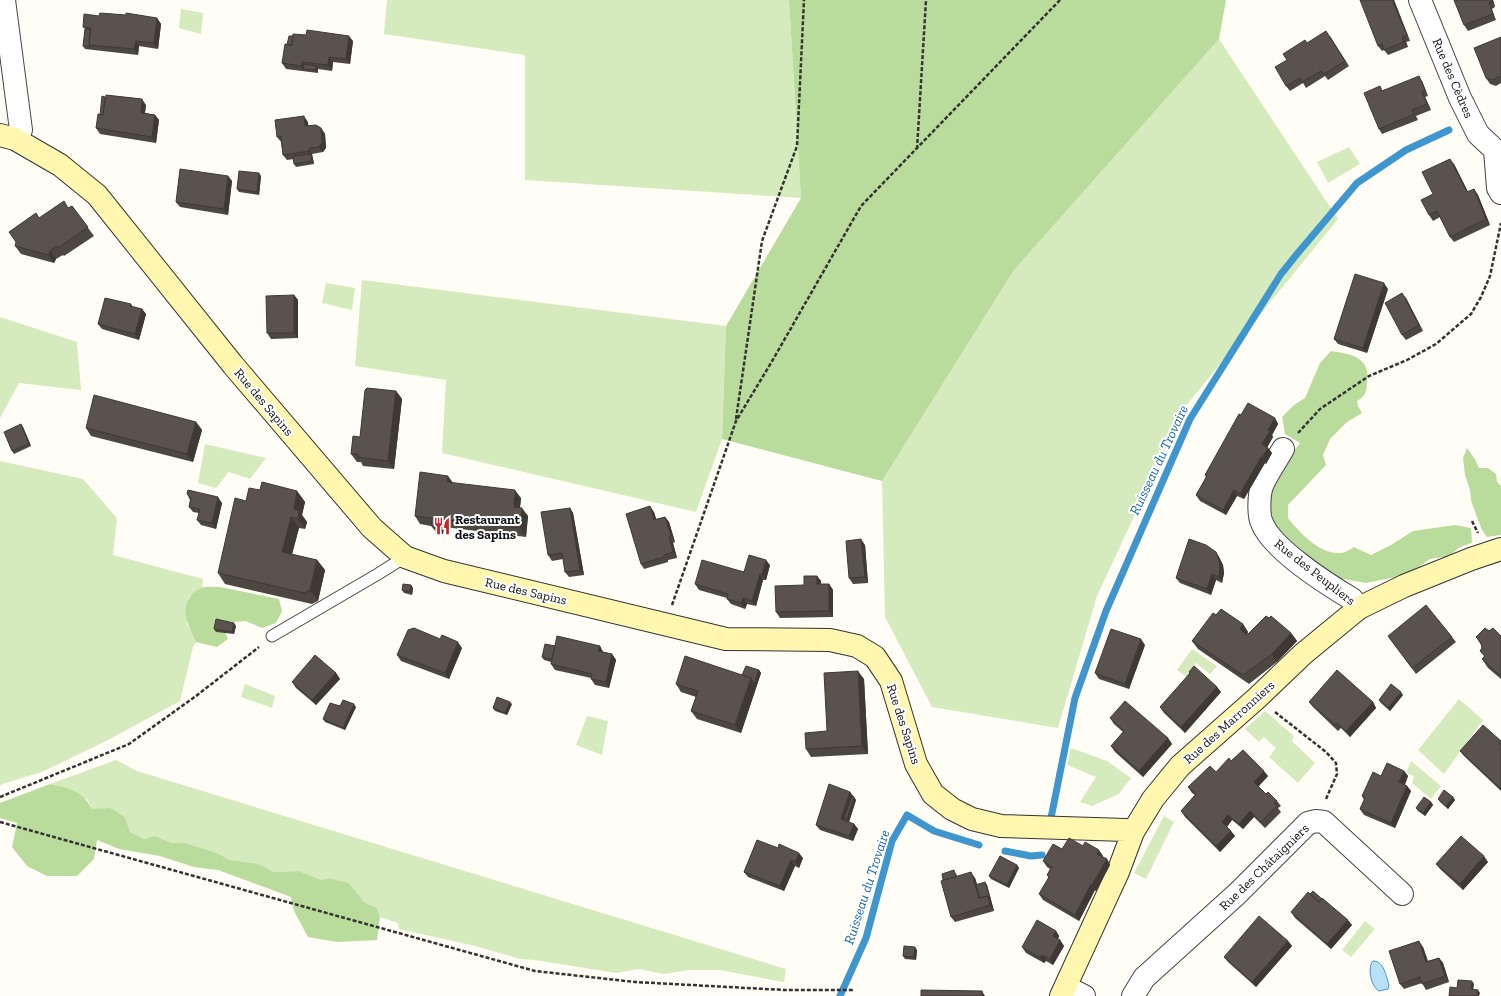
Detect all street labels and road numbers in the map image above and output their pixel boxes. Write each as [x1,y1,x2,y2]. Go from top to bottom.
street label: Rue des Cèdres [1429,36,1477,120]
street label: Rue des Sapins [231,365,297,439]
street label: Rue des Peupliers [1272,536,1359,608]
street label: Rue des Sapins [484,574,569,608]
street label: Rue des Marronniers [1180,677,1278,767]
street label: Rue des Sapins [884,682,924,766]
street label: Rue des Châtaigniers [1216,820,1312,914]

